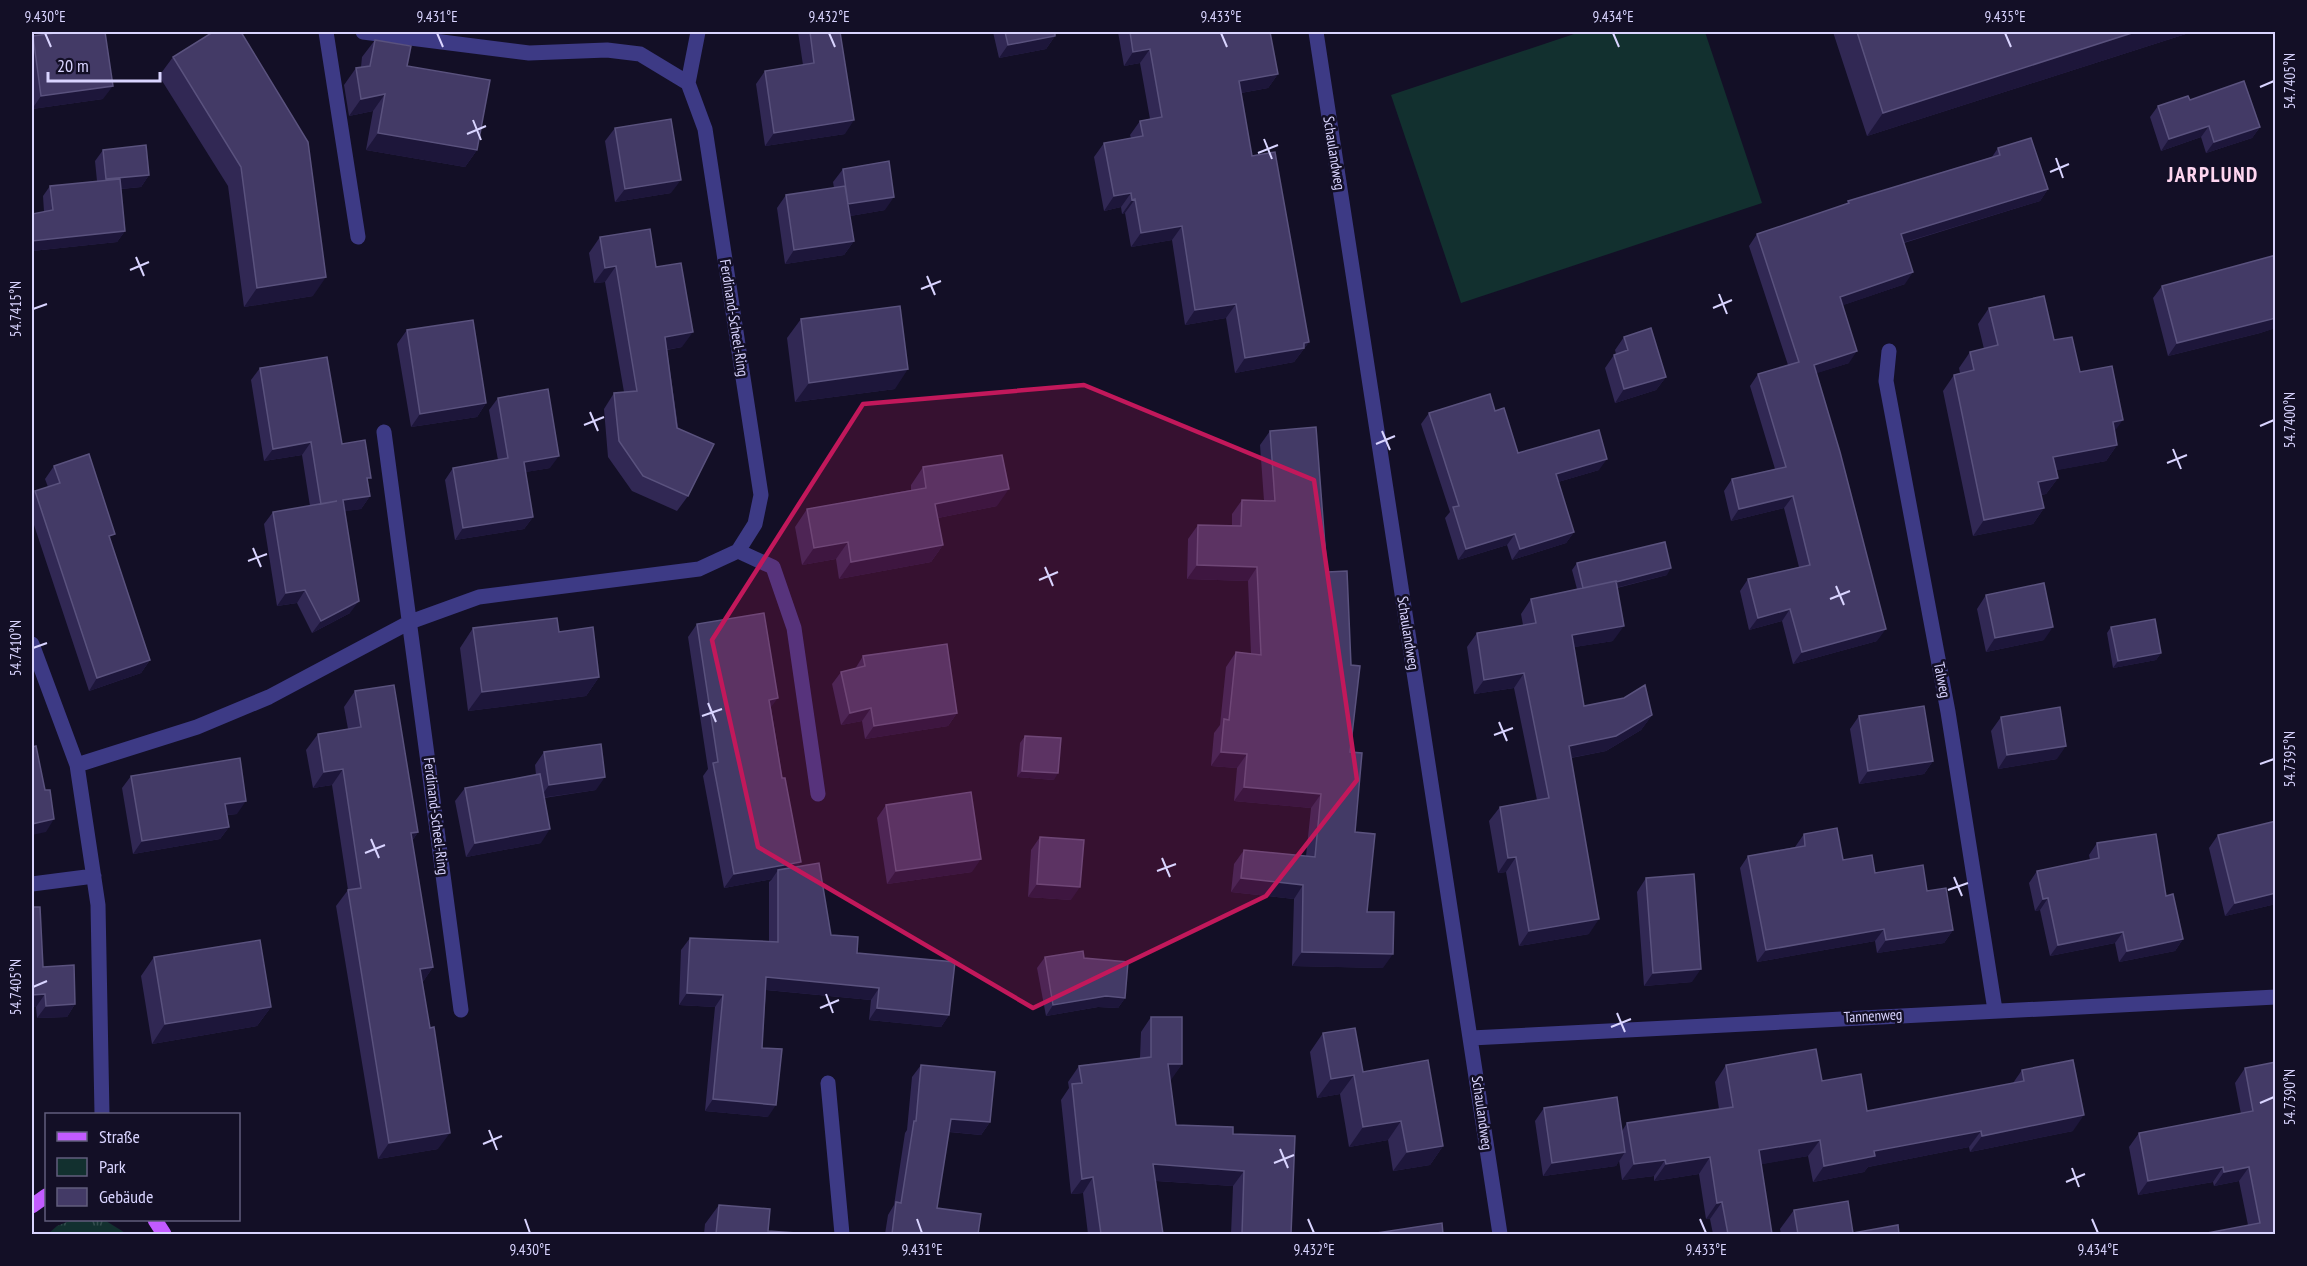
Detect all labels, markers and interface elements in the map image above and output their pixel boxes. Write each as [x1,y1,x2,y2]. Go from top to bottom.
text: 9.430°E [24,7,66,26]
text: 9.431°E [416,7,458,26]
text: 9.432°E [808,7,850,26]
text: 9.433°E [1200,7,1242,26]
text: 9.434°E [1592,7,1634,26]
text: 9.435°E [1984,7,2026,26]
scale bar [48,45,160,83]
text: 54.7405°N [2280,53,2299,109]
text: 20 m [57,54,89,77]
street label: Schaulandweg [1319,115,1350,191]
district label: JARPLUND [2166,161,2259,188]
street label: Ferdinand-Scheel-Ring [716,258,753,378]
text: 54.7415°N [6,281,25,337]
text: 54.7400°N [2280,392,2299,448]
street label: Schaulandweg [1393,595,1424,671]
text: 54.7410°N [6,620,25,676]
street label: Talweg [1930,660,1955,699]
text: 54.7395°N [2280,731,2299,787]
street label: Ferdinand-Scheel-Ring [420,756,453,876]
text: 54.7405°N [6,959,25,1015]
street label: Tannenweg [1843,1004,1903,1027]
text: 54.7390°N [2280,1069,2299,1125]
street label: Schaulandweg [1468,1075,1497,1151]
legend [45,1113,240,1221]
text: Straße [99,1125,140,1148]
text: Park [99,1155,126,1178]
text: Gebäude [99,1185,153,1208]
text: 9.430°E [509,1240,551,1259]
text: 9.431°E [901,1240,943,1259]
text: 9.432°E [1293,1240,1335,1259]
text: 9.433°E [1685,1240,1727,1259]
text: 9.434°E [2077,1240,2119,1259]

